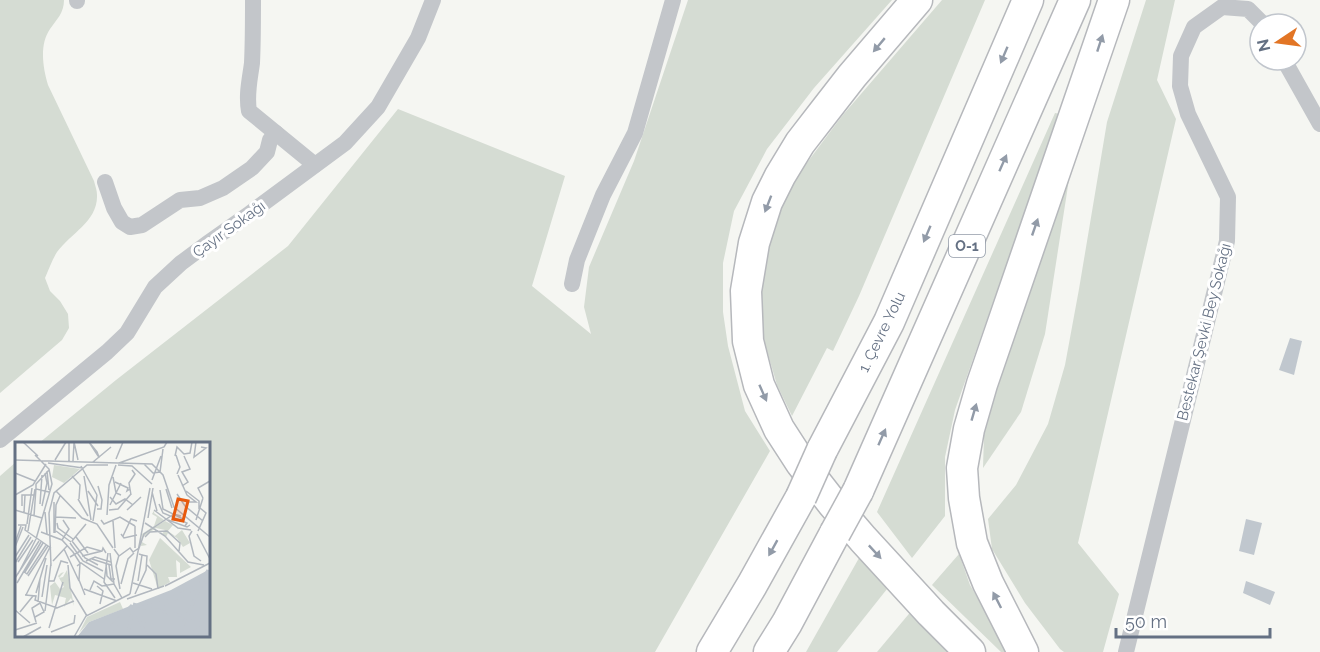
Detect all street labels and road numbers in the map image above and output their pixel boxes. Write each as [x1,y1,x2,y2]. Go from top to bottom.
street label: Çayır Sokağı [189,197,269,261]
road number: O-1 [949,235,985,257]
street label: Bestekar Şevki Bey Sokağı [1173,241,1235,423]
street label: 1. Çevre Yolu [855,289,909,375]

